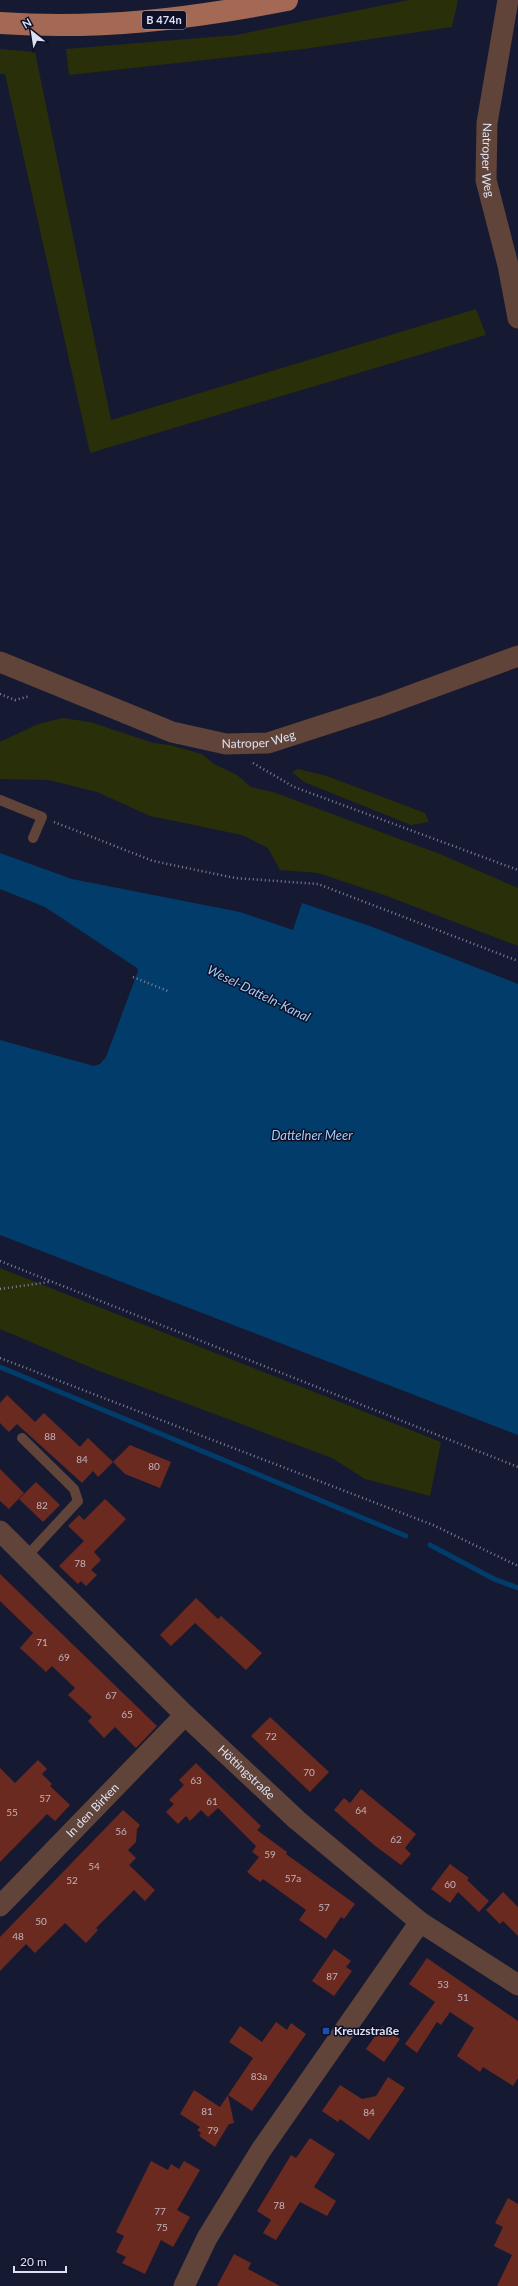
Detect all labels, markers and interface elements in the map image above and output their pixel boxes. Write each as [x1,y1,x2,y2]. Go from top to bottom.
road number: B 474n [142,11,186,29]
north arrow [12,12,52,52]
text: N [20,15,34,31]
street label: Natroper Weg [479,123,498,199]
street label: Natroper Weg [221,727,297,751]
water label: Wesel-Datteln-Kanal [205,961,313,1025]
water label: Dattelner Meer [271,1127,353,1143]
house number: 88 [44,1430,56,1442]
house number: 84 [76,1453,88,1465]
house number: 80 [148,1460,160,1472]
house number: 82 [36,1499,48,1511]
house number: 78 [74,1557,86,1569]
house number: 71 [36,1636,48,1648]
house number: 69 [58,1651,70,1663]
house number: 67 [105,1689,117,1701]
house number: 65 [121,1708,133,1720]
house number: 72 [265,1730,277,1742]
street label: Höttingstraße [215,1742,278,1803]
house number: 70 [303,1766,315,1778]
house number: 63 [190,1774,202,1786]
street label: In den Birken [63,1780,122,1840]
house number: 57 [39,1792,51,1804]
house number: 61 [206,1795,218,1807]
house number: 64 [355,1804,367,1816]
house number: 55 [6,1806,18,1818]
house number: 56 [115,1825,127,1837]
house number: 62 [390,1833,402,1845]
house number: 59 [264,1848,276,1860]
house number: 54 [88,1860,100,1872]
house number: 57a [285,1872,301,1884]
house number: 52 [66,1874,78,1886]
house number: 60 [444,1878,456,1890]
house number: 57 [318,1901,330,1913]
house number: 50 [35,1915,47,1927]
house number: 48 [12,1930,24,1942]
house number: 87 [326,1970,338,1982]
house number: 53 [437,1978,449,1990]
house number: 51 [457,1991,469,2003]
place label: Kreuzstraße [334,2023,400,2038]
marker: Kreuzstraße [321,2026,331,2036]
house number: 83a [251,2070,267,2082]
house number: 81 [201,2105,213,2117]
house number: 84 [363,2106,375,2118]
house number: 79 [207,2124,219,2136]
house number: 78 [273,2199,285,2211]
house number: 77 [154,2205,166,2217]
house number: 75 [156,2221,168,2233]
scale bar [14,2248,66,2274]
text: 20 m [20,2254,47,2269]

